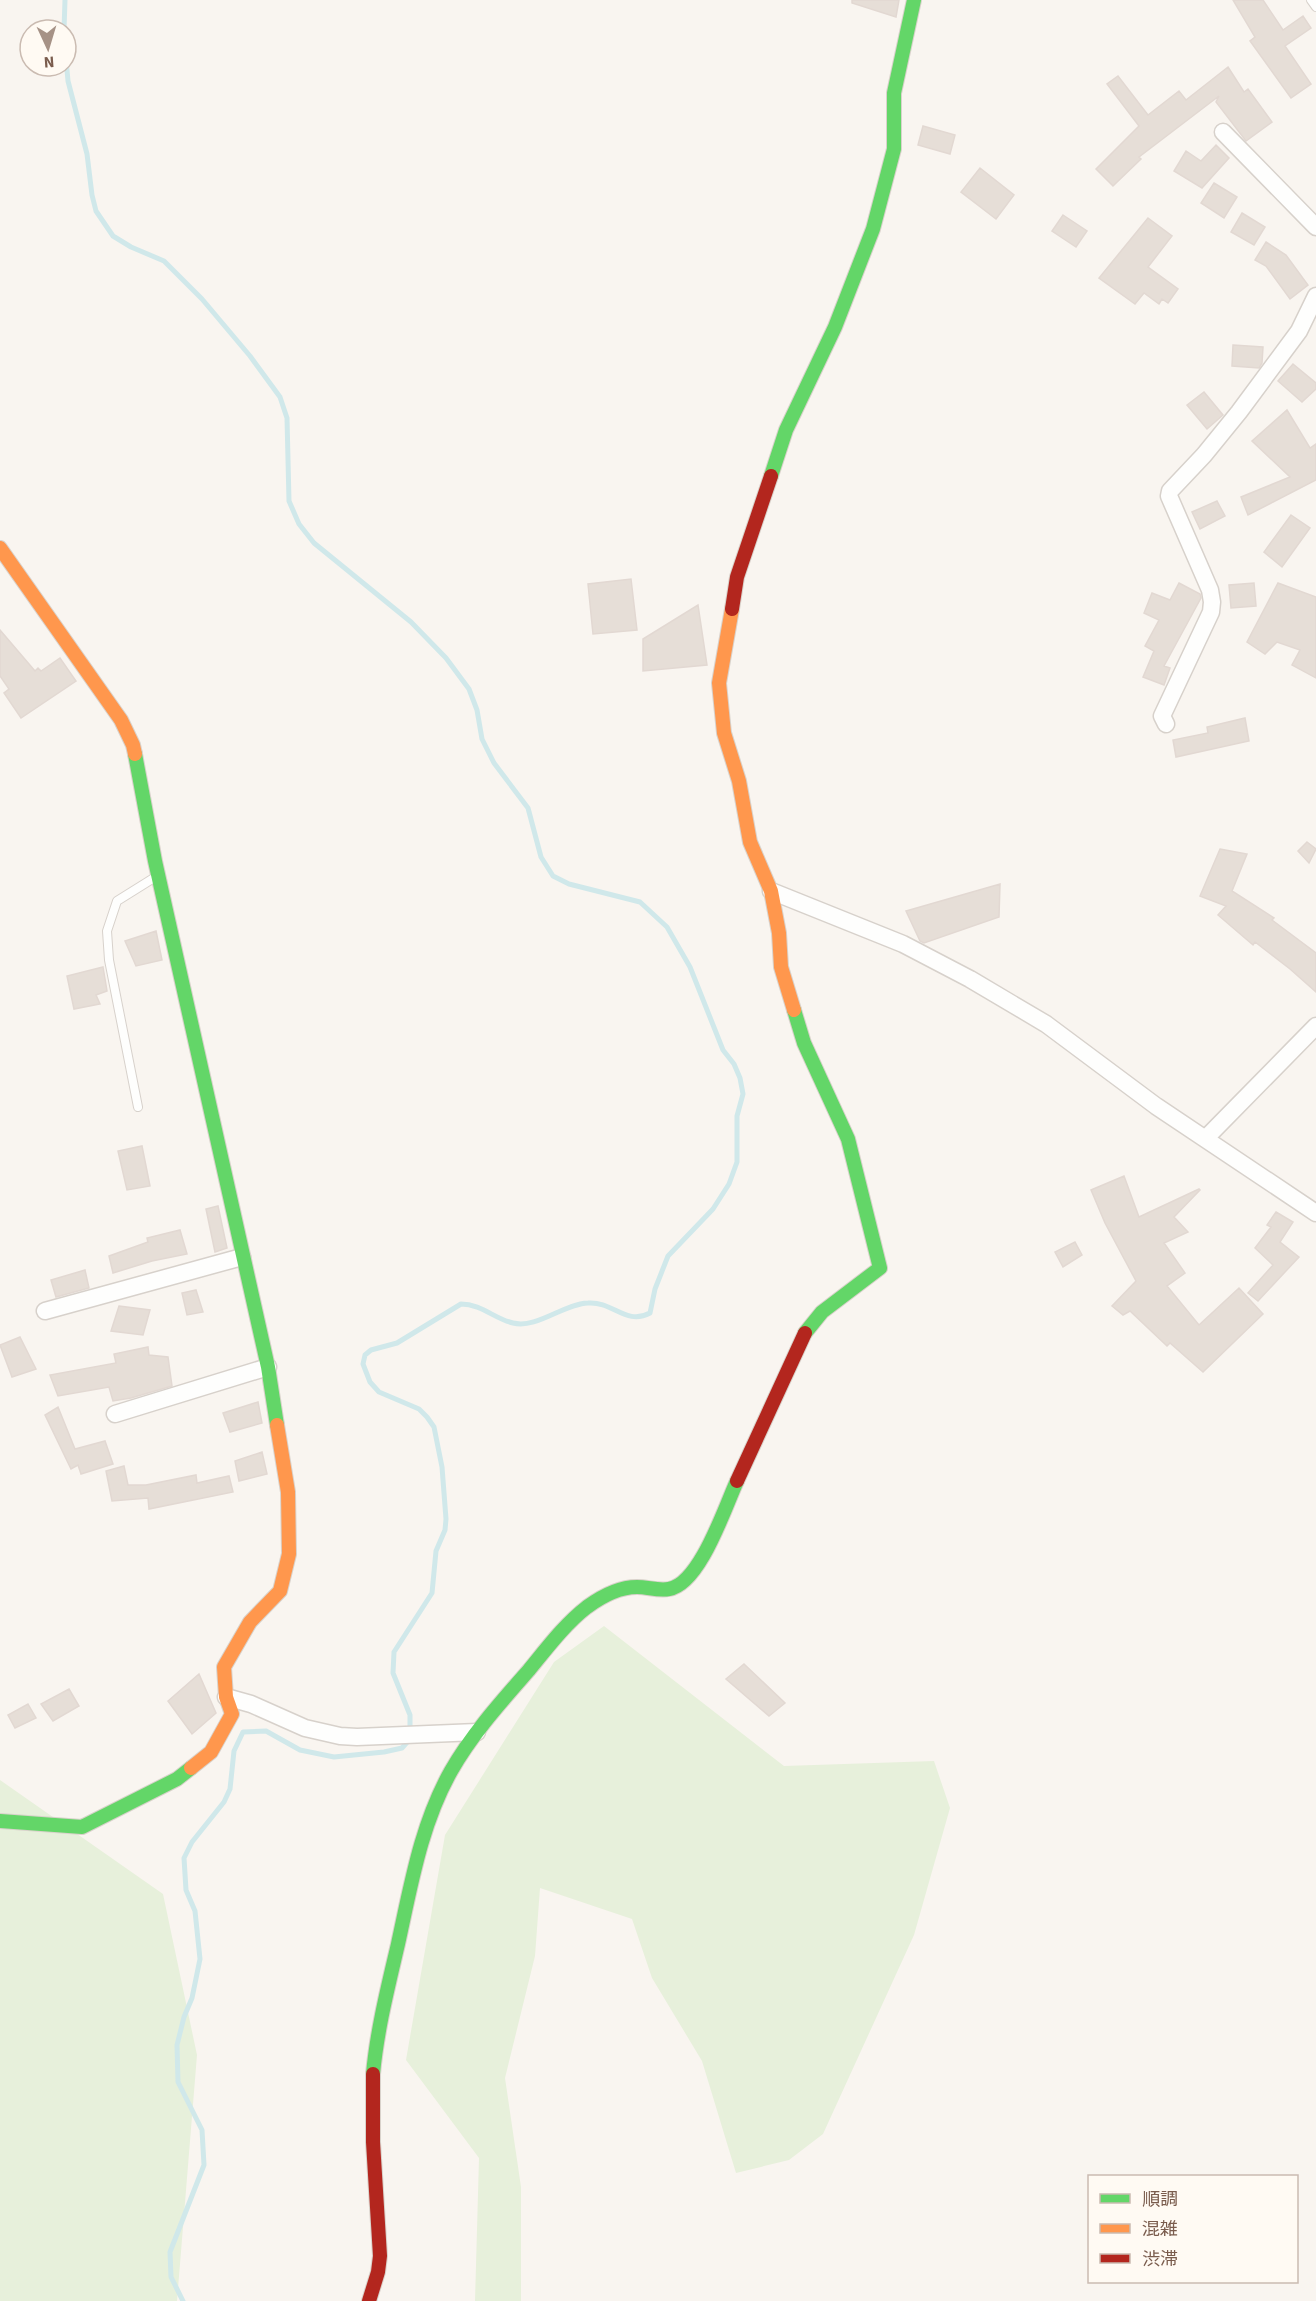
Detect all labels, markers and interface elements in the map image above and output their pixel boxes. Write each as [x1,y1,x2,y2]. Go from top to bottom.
north arrow [18,18,78,78]
text: N [43,51,55,73]
legend [1088,2175,1298,2283]
text: 順調 [1142,2187,1178,2212]
text: 混雑 [1142,2217,1178,2242]
text: 渋滞 [1142,2247,1178,2272]

